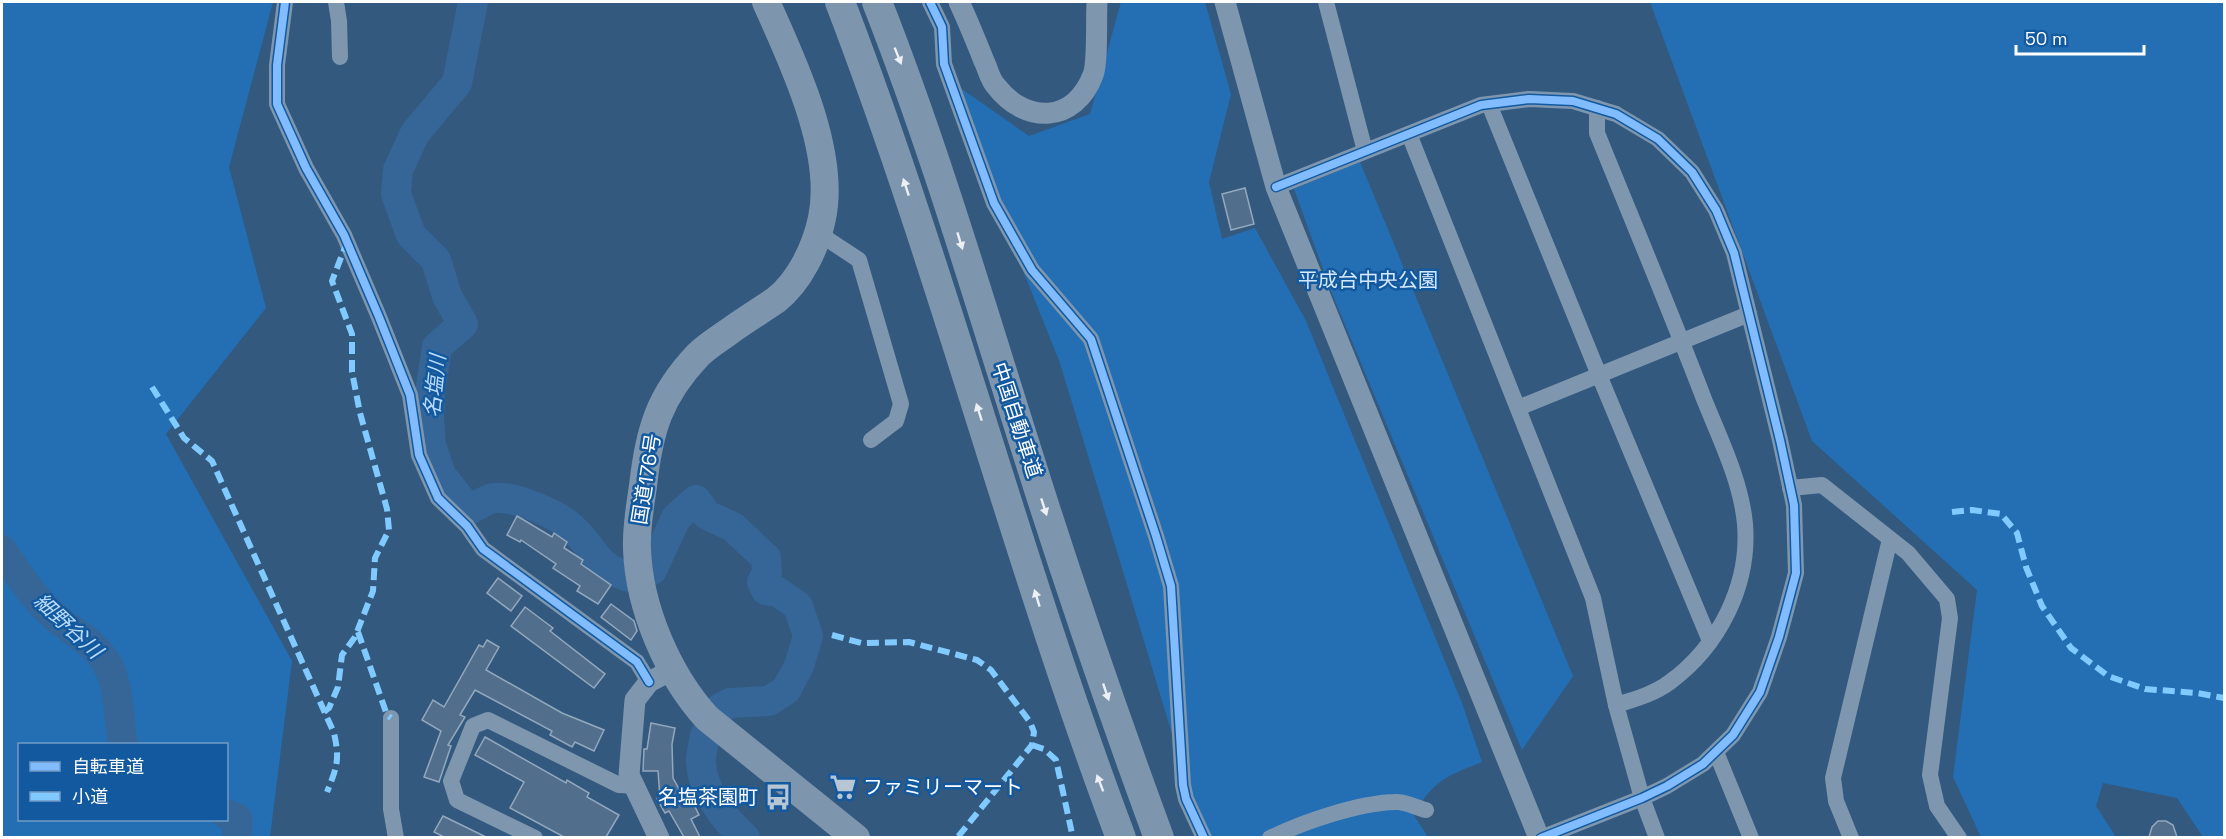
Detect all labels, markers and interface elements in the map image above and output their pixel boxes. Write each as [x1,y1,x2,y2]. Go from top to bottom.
scale bar [2016,18,2144,56]
text: 50 m [2025,27,2067,50]
one-way arrow [894,47,903,65]
one-way arrow [901,178,910,196]
one-way arrow [956,232,966,250]
park label: 平成台中央公園 [1298,267,1438,293]
water label: 名塩川 [418,351,451,419]
street label: 中国自動車道 [986,359,1048,481]
one-way arrow [974,403,983,421]
street label: 国道176号 [626,432,666,526]
one-way arrow [1040,498,1050,516]
water label: 細野谷川 [28,587,110,666]
one-way arrow [1032,589,1041,607]
one-way arrow [1102,683,1112,701]
legend [18,743,228,821]
text: 自転車道 [72,755,144,778]
supermarket icon: ファミリーマート [828,772,858,802]
place label: ファミリーマート [863,774,1023,800]
one-way arrow [1095,774,1104,792]
bus stop icon: 名塩茶園町 [763,782,793,812]
place label: 名塩茶園町 [658,784,758,810]
text: 小道 [72,785,108,808]

